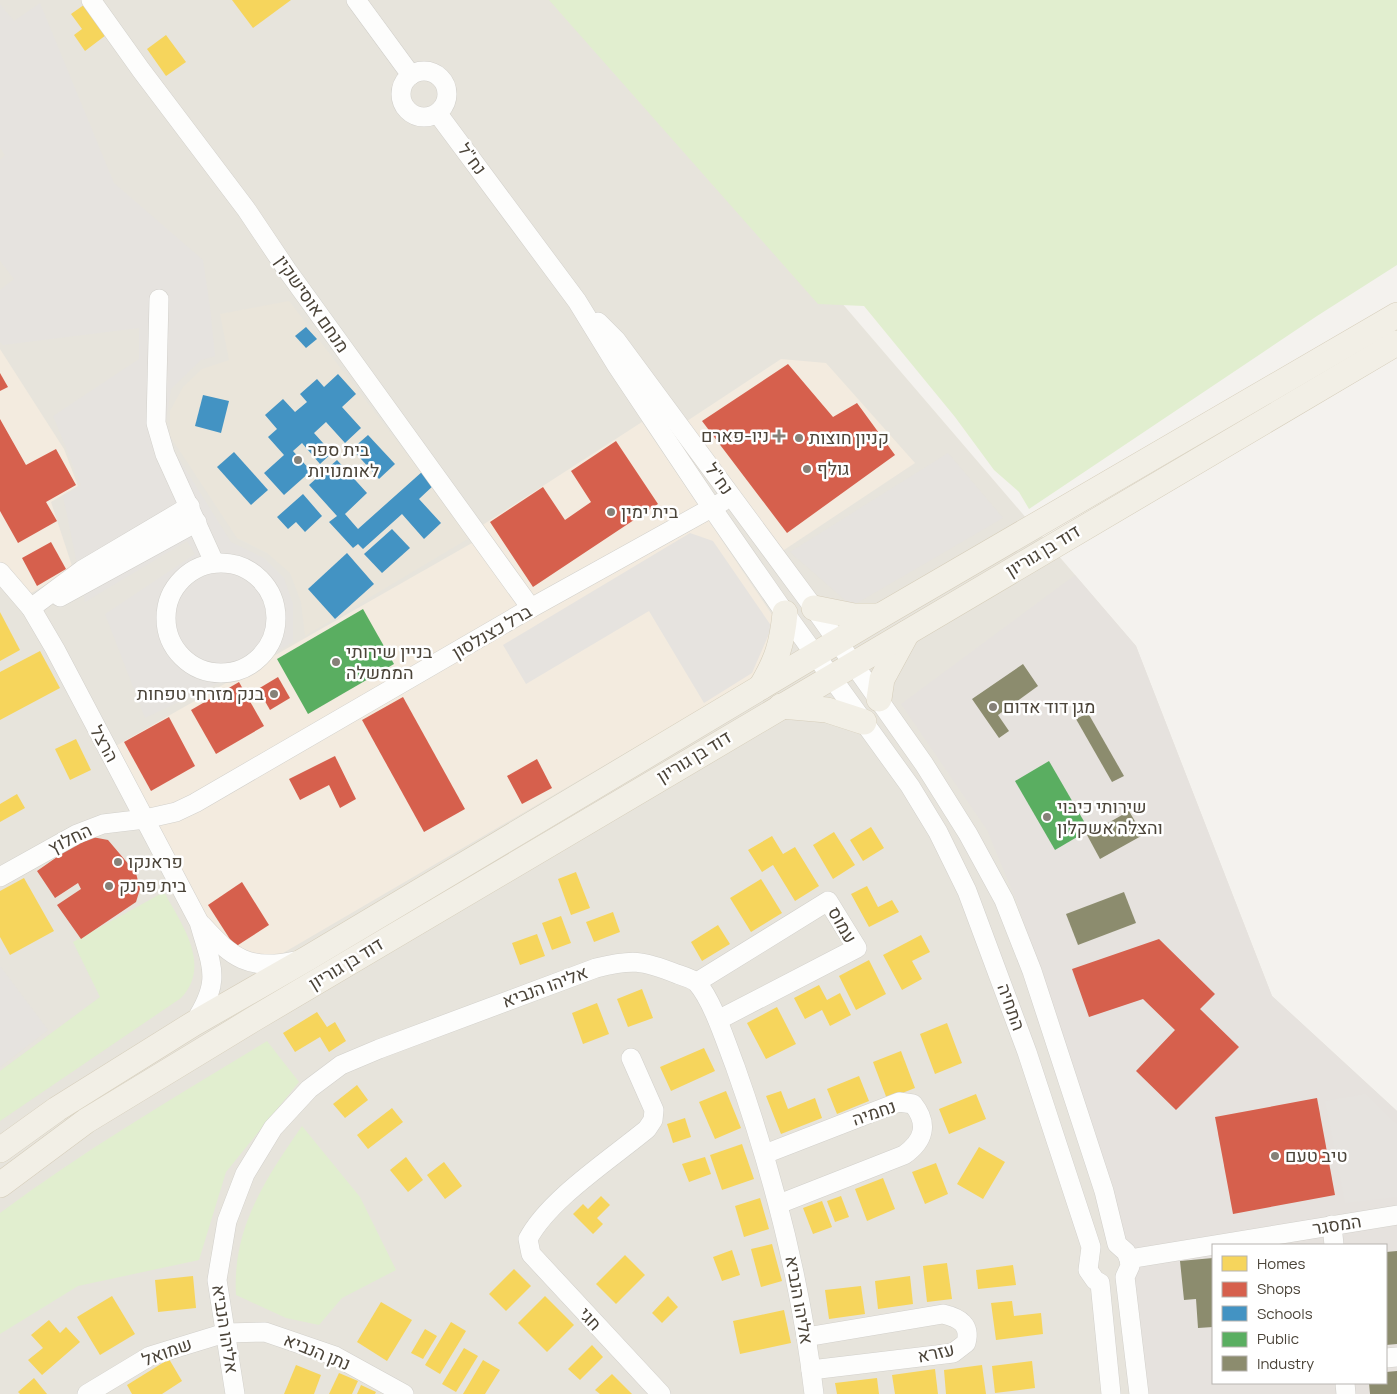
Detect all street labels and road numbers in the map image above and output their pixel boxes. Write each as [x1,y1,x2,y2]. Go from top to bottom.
street label: נח"ל [453,138,493,179]
street label: מנחם אוסישקין [270,250,355,357]
street label: נח"ל [700,458,739,499]
street label: דוד בן גוריון [1001,518,1084,582]
street label: ברל כצנלסון [447,598,536,664]
street label: הרצל [85,721,125,766]
street label: דוד בן גוריון [652,724,735,788]
street label: החלוץ [44,817,95,859]
street label: עמוס [823,902,863,947]
street label: דוד בן גוריון [304,931,387,995]
street label: אליהו הנביא [499,960,591,1013]
street label: התחיה [992,980,1032,1034]
street label: נחמיה [849,1093,899,1131]
street label: המסגר [1311,1208,1363,1240]
street label: אליהו הנביא [780,1254,820,1346]
street label: אליהו הנביא [207,1283,245,1375]
street label: חגי [574,1302,607,1335]
street label: נתן הנביא [280,1327,354,1375]
street label: שמואל [138,1331,195,1371]
street label: עזרא [915,1336,956,1368]

